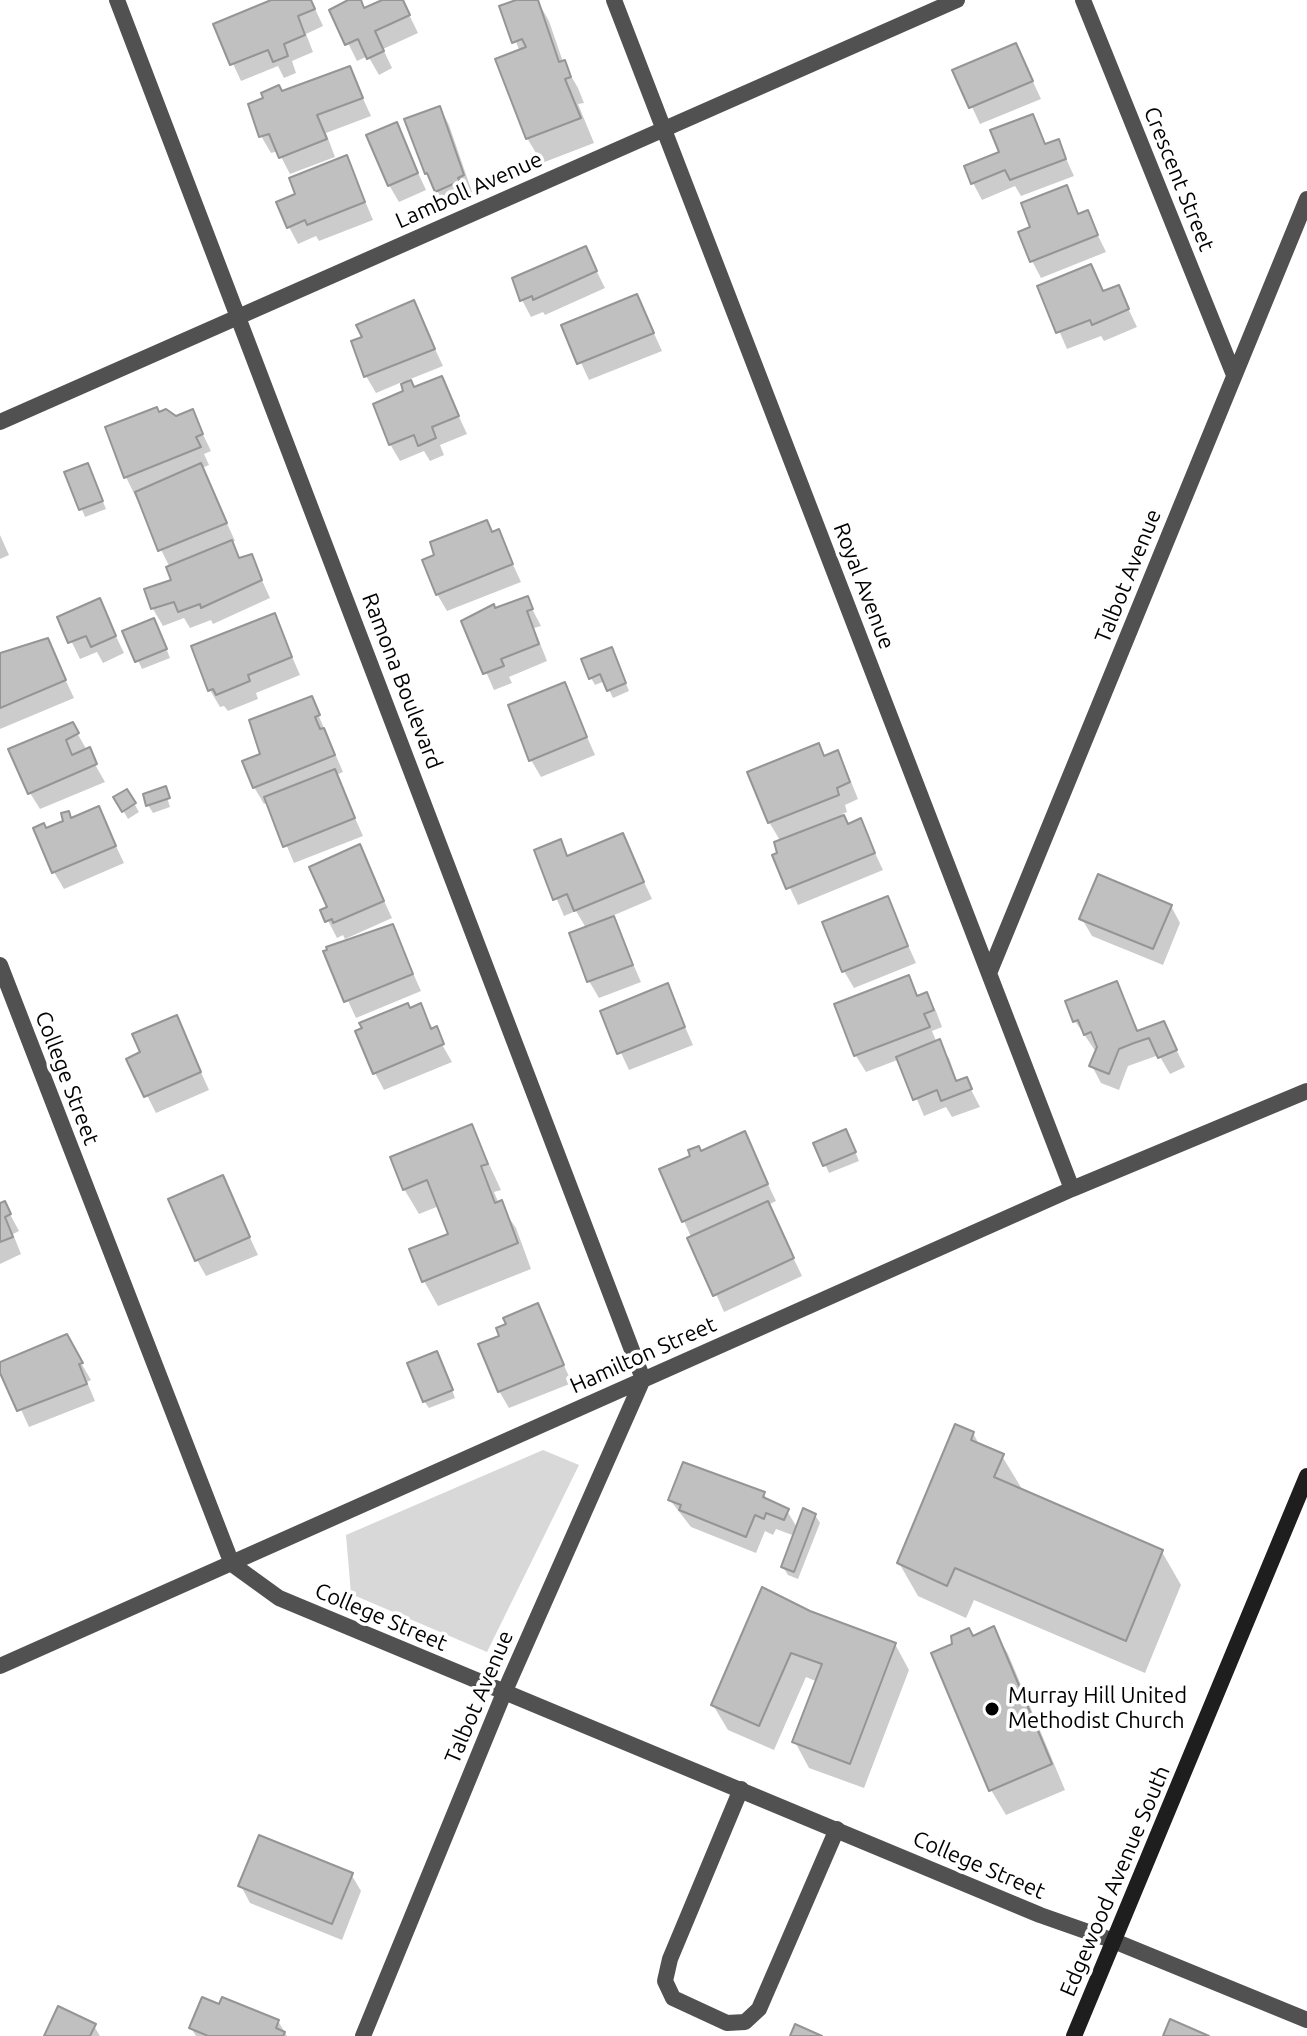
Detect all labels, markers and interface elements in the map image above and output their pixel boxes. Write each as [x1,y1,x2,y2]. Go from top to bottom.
street label: Crescent Street [1138,103,1220,255]
street label: Lamboll Avenue [391,146,547,234]
street label: Talbot Avenue [1089,505,1167,647]
street label: Royal Avenue [828,519,900,653]
street label: Ramona Boulevard [356,589,448,773]
street label: College Street [29,1007,105,1149]
street label: Hamilton Street [566,1311,720,1399]
street label: College Street [311,1577,451,1657]
street label: Talbot Avenue [439,1626,519,1768]
place label: Murray Hill United Methodist Church [1008,1683,1187,1734]
marker: Murray Hill United Methodist Church [983,1700,1001,1718]
street label: Edgewood Avenue South [1054,1762,1176,2000]
street label: College Street [909,1825,1049,1905]

